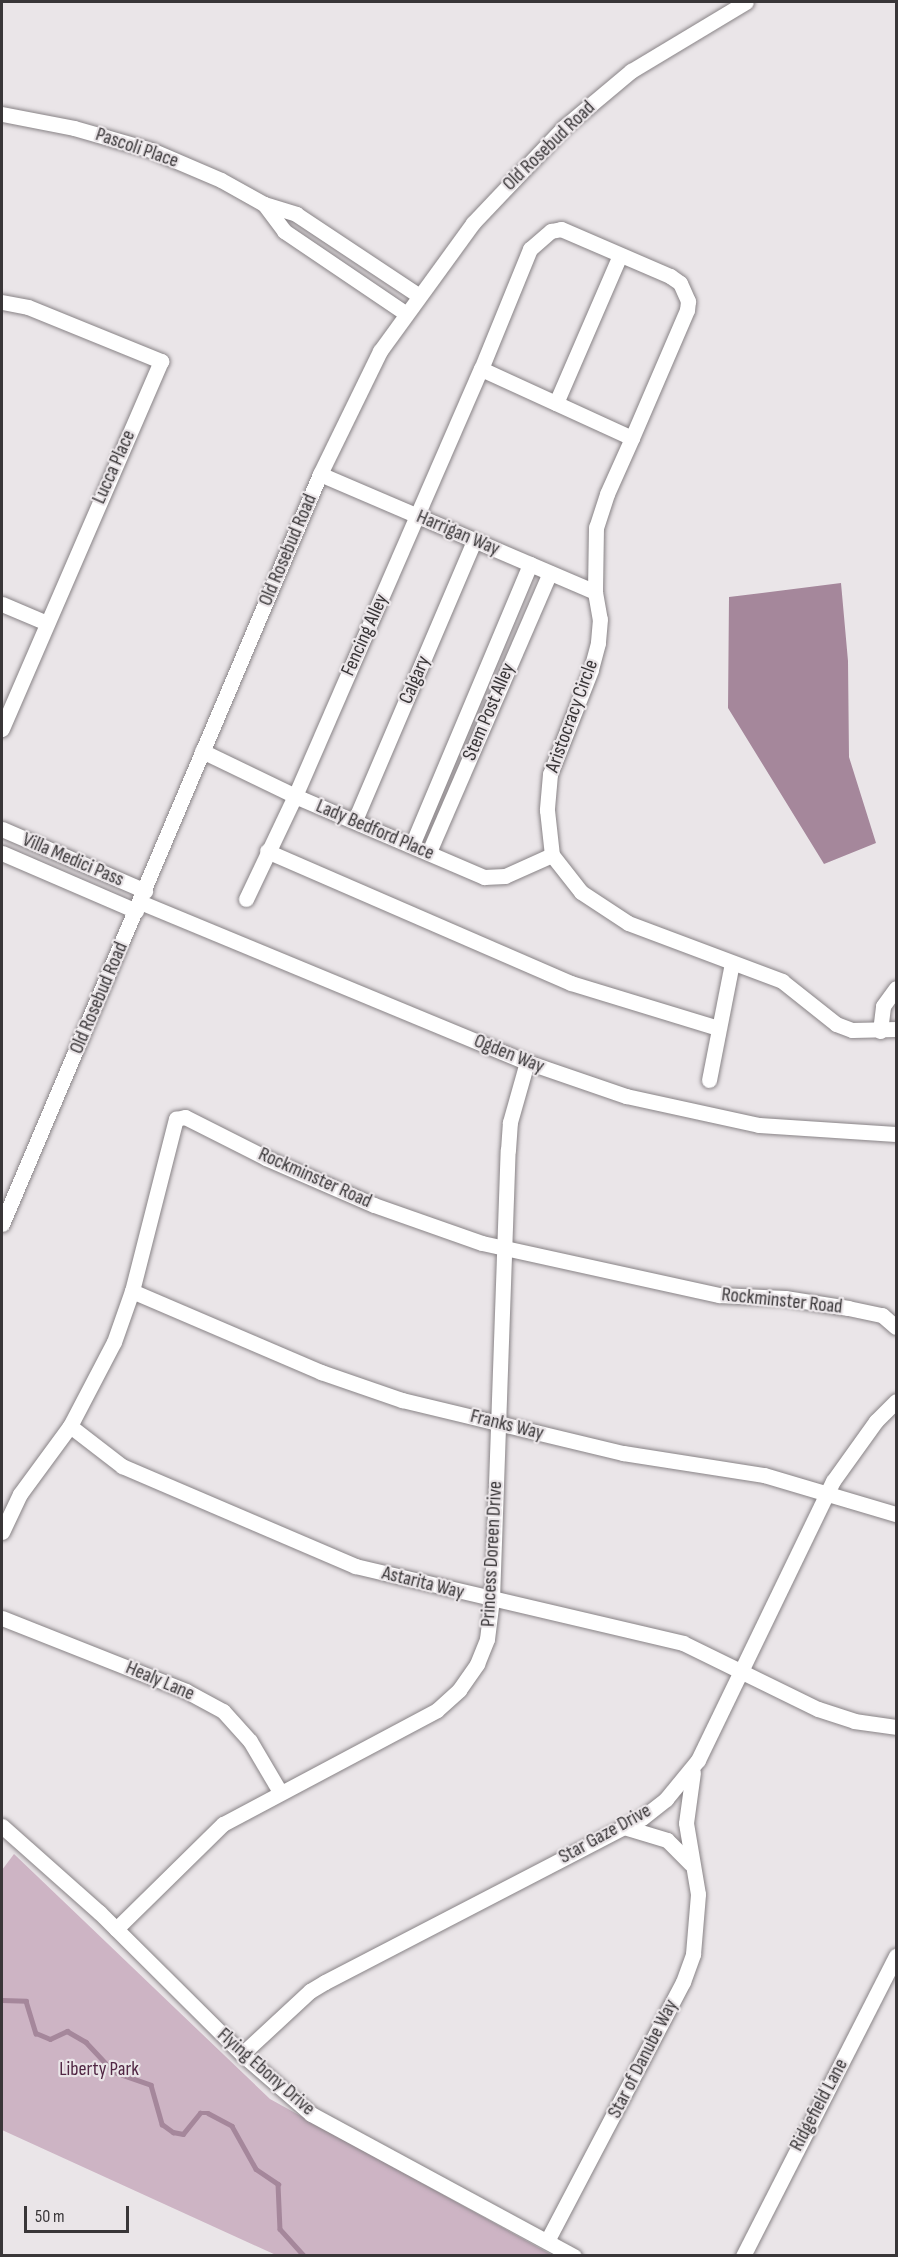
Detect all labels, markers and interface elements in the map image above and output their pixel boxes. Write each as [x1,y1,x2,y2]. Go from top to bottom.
street label: Old Rosebud Road [498,96,600,196]
street label: Pascoli Place [92,123,182,173]
street label: Lucca Place [87,426,141,508]
street label: Old Rosebud Road [254,490,322,610]
street label: Harrigan Way [413,505,503,561]
street label: Fencing Alley [336,590,394,680]
street label: Calgary [394,652,436,708]
street label: Aristocracy Circle [541,656,603,776]
street label: Stem Post Alley [458,660,520,764]
street label: Lady Bedford Place [312,794,438,866]
street label: Villa Medici Pass [19,828,127,892]
street label: Old Rosebud Road [65,938,133,1058]
street label: Ogden Way [470,1029,548,1079]
street label: Rockminster Road [255,1142,375,1214]
street label: Rockminster Road [720,1283,844,1319]
street label: Franks Way [468,1404,546,1446]
street label: Princess Doreen Drive [476,1480,508,1628]
street label: Astarita Way [380,1561,466,1605]
street label: Healy Lane [122,1656,198,1706]
street label: Star Gaze Drive [555,1799,655,1869]
street label: Star of Danube Way [603,1996,683,2122]
street label: Flying Ebony Drive [212,2023,320,2121]
street label: Ridgefield Lane [785,2055,853,2155]
park label: Liberty Park [59,2057,139,2081]
scale bar [27,2194,132,2232]
text: 50 m [35,2206,65,2227]

